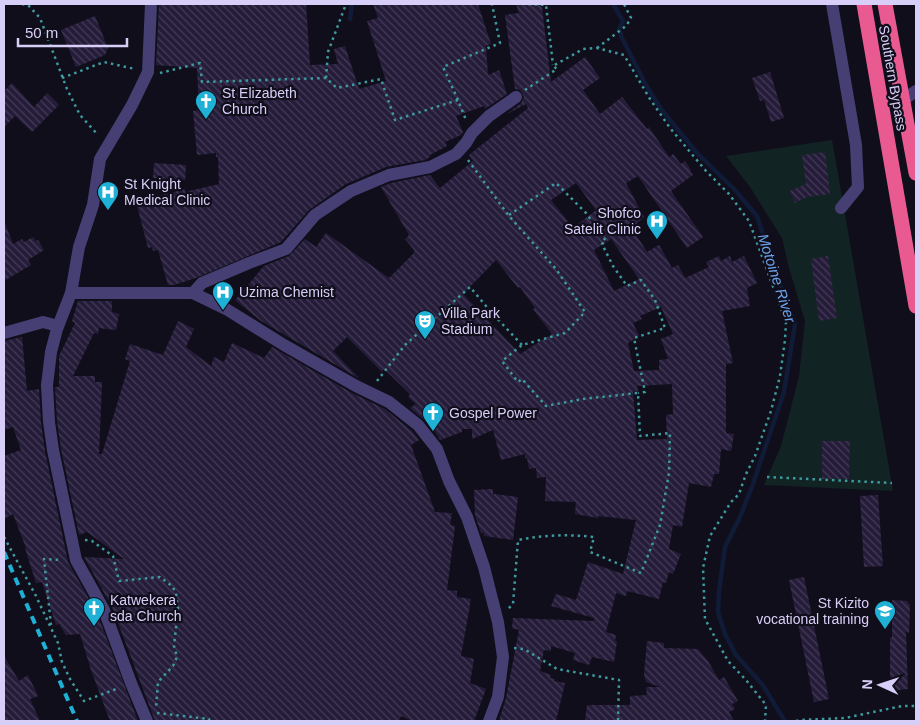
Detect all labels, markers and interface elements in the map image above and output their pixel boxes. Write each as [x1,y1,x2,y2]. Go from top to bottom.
scale bar [18,15,126,47]
text: 50 m [25,24,58,41]
street label: Southern Bypass [876,24,910,132]
place label: St Elizabeth Church [222,85,297,117]
church icon: St Elizabeth Church [194,89,218,120]
place label: St Knight Medical Clinic [124,176,210,208]
hospital icon: St Knight Medical Clinic [96,180,120,211]
place label: Shofco Satelit Clinic [564,205,641,237]
hospital icon: Shofco Satelit Clinic [645,209,669,240]
water label: Motoine River [755,231,800,326]
hospital icon: Uzima Chemist [211,280,235,311]
place label: Uzima Chemist [239,284,334,300]
place label: Villa Park Stadium [441,305,501,337]
theatre icon: Villa Park Stadium [413,309,437,340]
church icon: Gospel Power [421,401,445,432]
place label: Gospel Power [449,405,537,421]
place label: Katwekera sda Church [110,592,182,624]
place label: St Kizito vocational training [756,595,869,627]
church icon: Katwekera sda Church [82,596,106,627]
school or university icon: St Kizito vocational training [873,599,897,630]
north arrow [855,660,905,710]
text: N [859,679,875,690]

